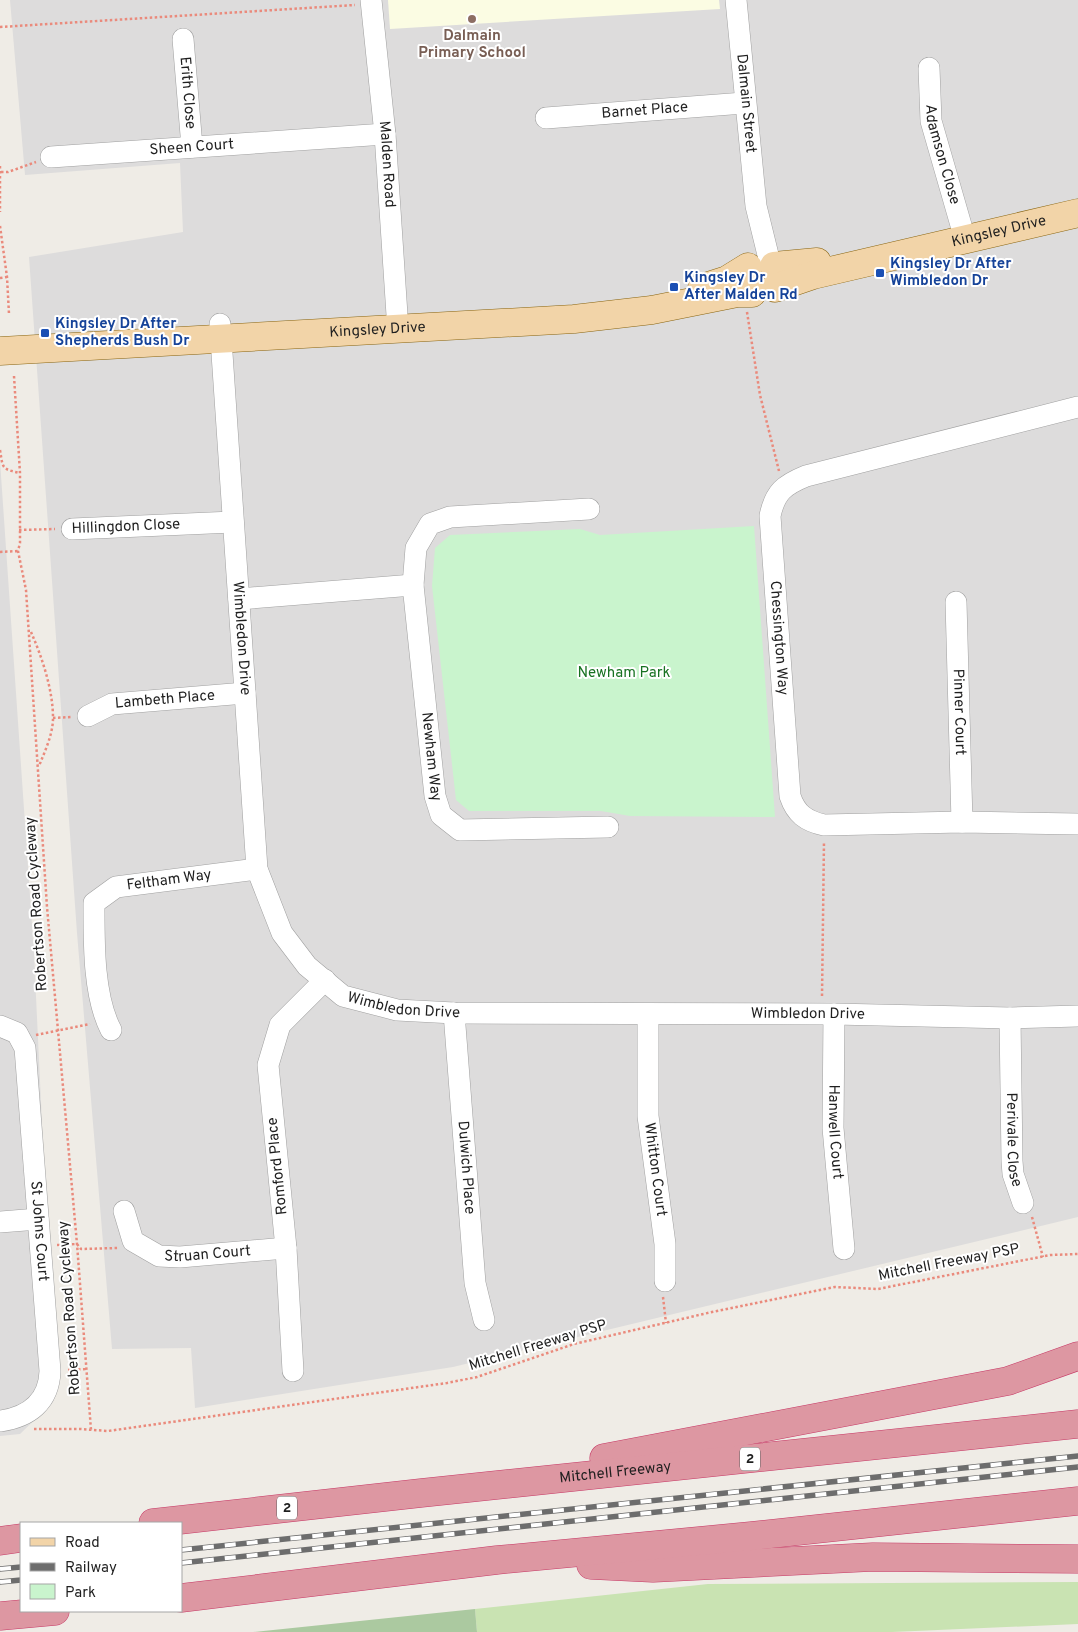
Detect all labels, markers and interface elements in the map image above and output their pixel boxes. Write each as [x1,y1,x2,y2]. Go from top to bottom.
marker: Dalmain Primary School [466,13,478,25]
place label: Dalmain Primary School [418,27,526,63]
street label: Dalmain Street [732,53,760,154]
street label: Erith Close [175,56,200,130]
street label: Barnet Place [601,98,689,123]
street label: Adamson Close [921,104,964,207]
street label: Malden Road [374,120,399,208]
street label: Sheen Court [149,135,235,160]
street label: Kingsley Drive [950,211,1048,252]
place label: Kingsley Dr After Wimbledon Dr [890,255,1012,291]
marker: Kingsley Dr After Wimbledon Dr [874,267,886,279]
place label: Kingsley Dr After Malden Rd [684,269,798,305]
marker: Kingsley Dr After Malden Rd [668,281,680,293]
place label: Kingsley Dr After Shepherds Bush Dr [55,315,190,351]
street label: Kingsley Drive [329,318,426,342]
marker: Kingsley Dr After Shepherds Bush Dr [39,327,51,339]
street label: Hillingdon Close [71,515,181,539]
street label: Chessington Way [765,580,792,696]
street label: Wimbledon Drive [228,581,255,696]
park label: Newham Park [577,664,671,683]
street label: Pinner Court [948,668,970,756]
street label: Lambeth Place [114,686,216,713]
street label: Newham Way [417,711,446,804]
street label: Robertson Road Cycleway [21,816,53,992]
street label: Feltham Way [126,865,213,895]
street label: Wimbledon Drive [345,988,460,1023]
street label: Wimbledon Drive [751,1004,865,1024]
street label: Hanwell Court [823,1084,847,1180]
street label: Perivale Close [1002,1092,1026,1190]
street label: Romford Place [263,1116,293,1216]
street label: Dulwich Place [453,1120,479,1215]
street label: Whitton Court [639,1121,671,1218]
street label: St Johns Court [26,1180,53,1282]
street label: Robertson Road Cycleway [54,1220,86,1396]
street label: Mitchell Freeway PSP [877,1240,1021,1286]
street label: Struan Court [164,1242,252,1267]
street label: Mitchell Freeway PSP [467,1316,609,1376]
road number: 2 [740,1448,760,1470]
street label: Mitchell Freeway [558,1457,672,1488]
road number: 2 [277,1496,297,1520]
legend [20,1522,182,1612]
text: Road [65,1534,100,1553]
text: Railway [65,1559,117,1578]
text: Park [65,1584,96,1603]

